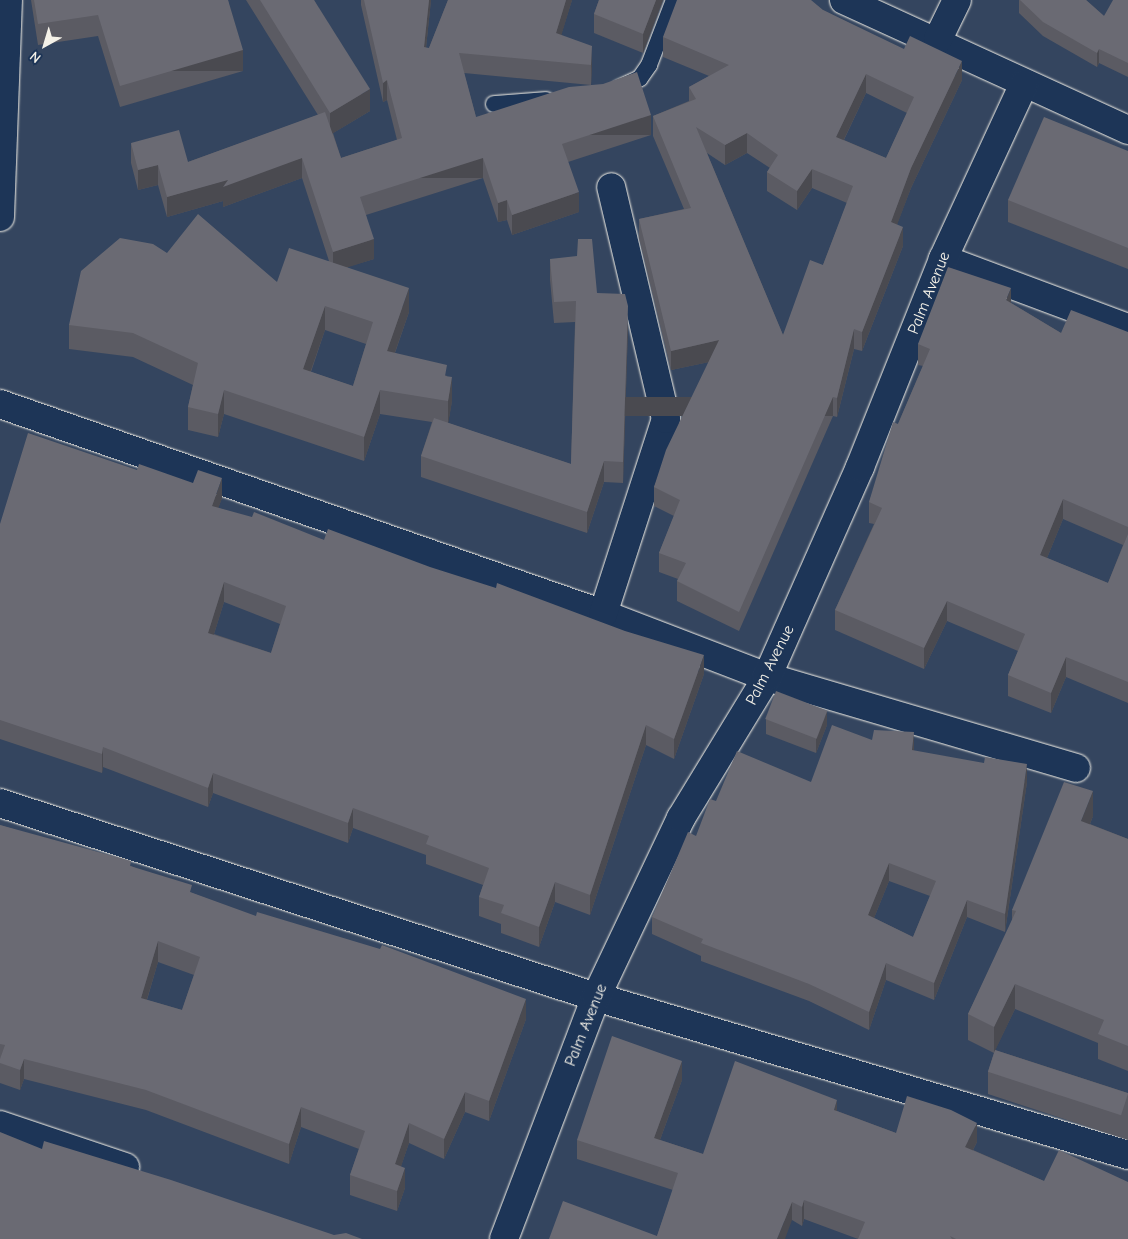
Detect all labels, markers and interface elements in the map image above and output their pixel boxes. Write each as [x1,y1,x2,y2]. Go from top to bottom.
north arrow [20,20,70,70]
text: N [26,48,44,67]
street label: Palm Avenue [904,249,954,337]
street label: Palm Avenue [742,622,798,708]
street label: Palm Avenue [561,981,611,1069]

